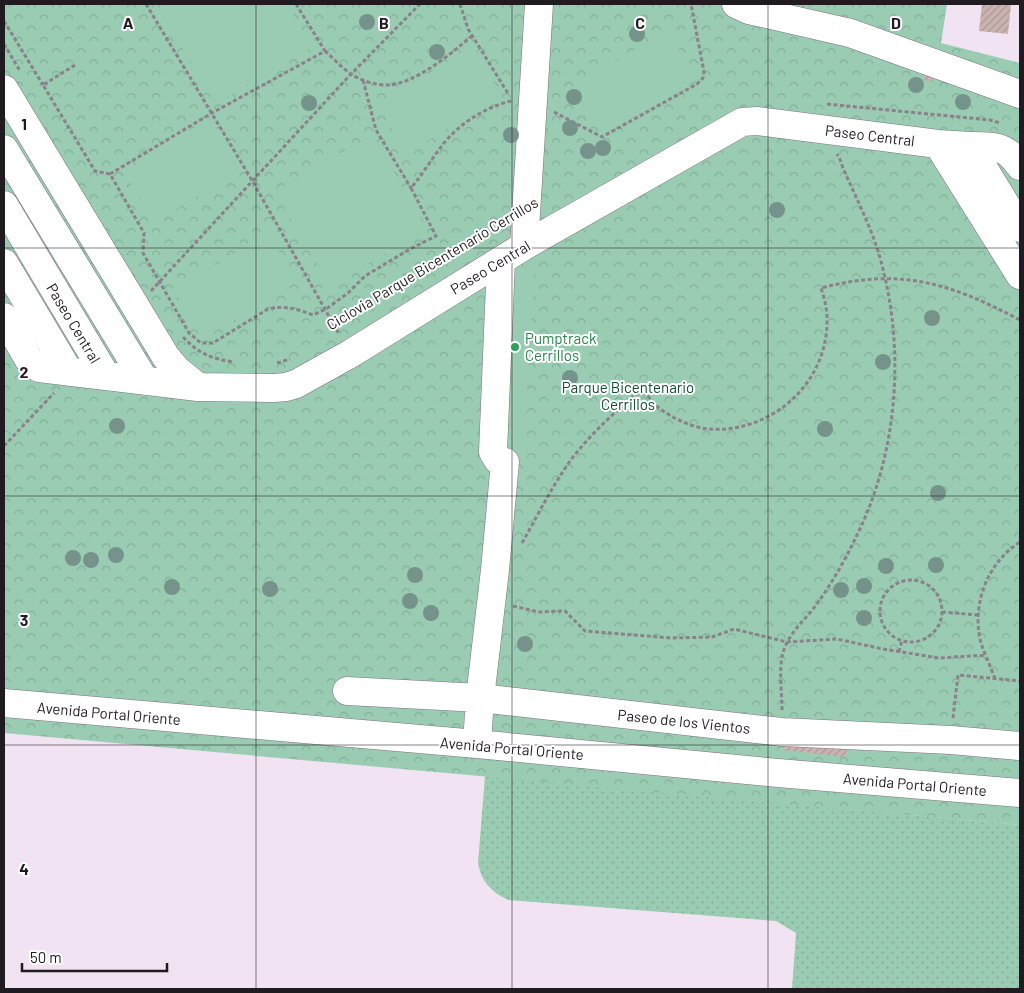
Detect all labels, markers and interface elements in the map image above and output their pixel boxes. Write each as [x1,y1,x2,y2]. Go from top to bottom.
text: A [123,13,134,32]
text: B [379,13,389,32]
text: C [635,13,645,32]
text: D [891,13,901,32]
text: 1 [21,114,27,133]
street label: Paseo Central [824,121,916,149]
street label: Ciclovia Parque Bicentenario Cerrillos [323,193,541,333]
street label: Paseo Central [447,236,533,298]
street label: Paseo Central [43,280,105,366]
place label: Pumptrack Cerrillos [525,329,597,364]
marker: Pumptrack Cerrillos [509,341,521,353]
text: 2 [20,362,29,381]
park label: Parque Bicentenario Cerrillos [562,378,694,413]
text: 3 [20,610,28,629]
street label: Avenida Portal Oriente [36,698,182,728]
street label: Paseo de los Vientos [617,705,751,737]
street label: Avenida Portal Oriente [439,733,585,763]
street label: Avenida Portal Oriente [842,769,988,799]
text: 4 [19,859,29,878]
scale bar [22,940,168,972]
text: 50 m [30,948,62,966]

